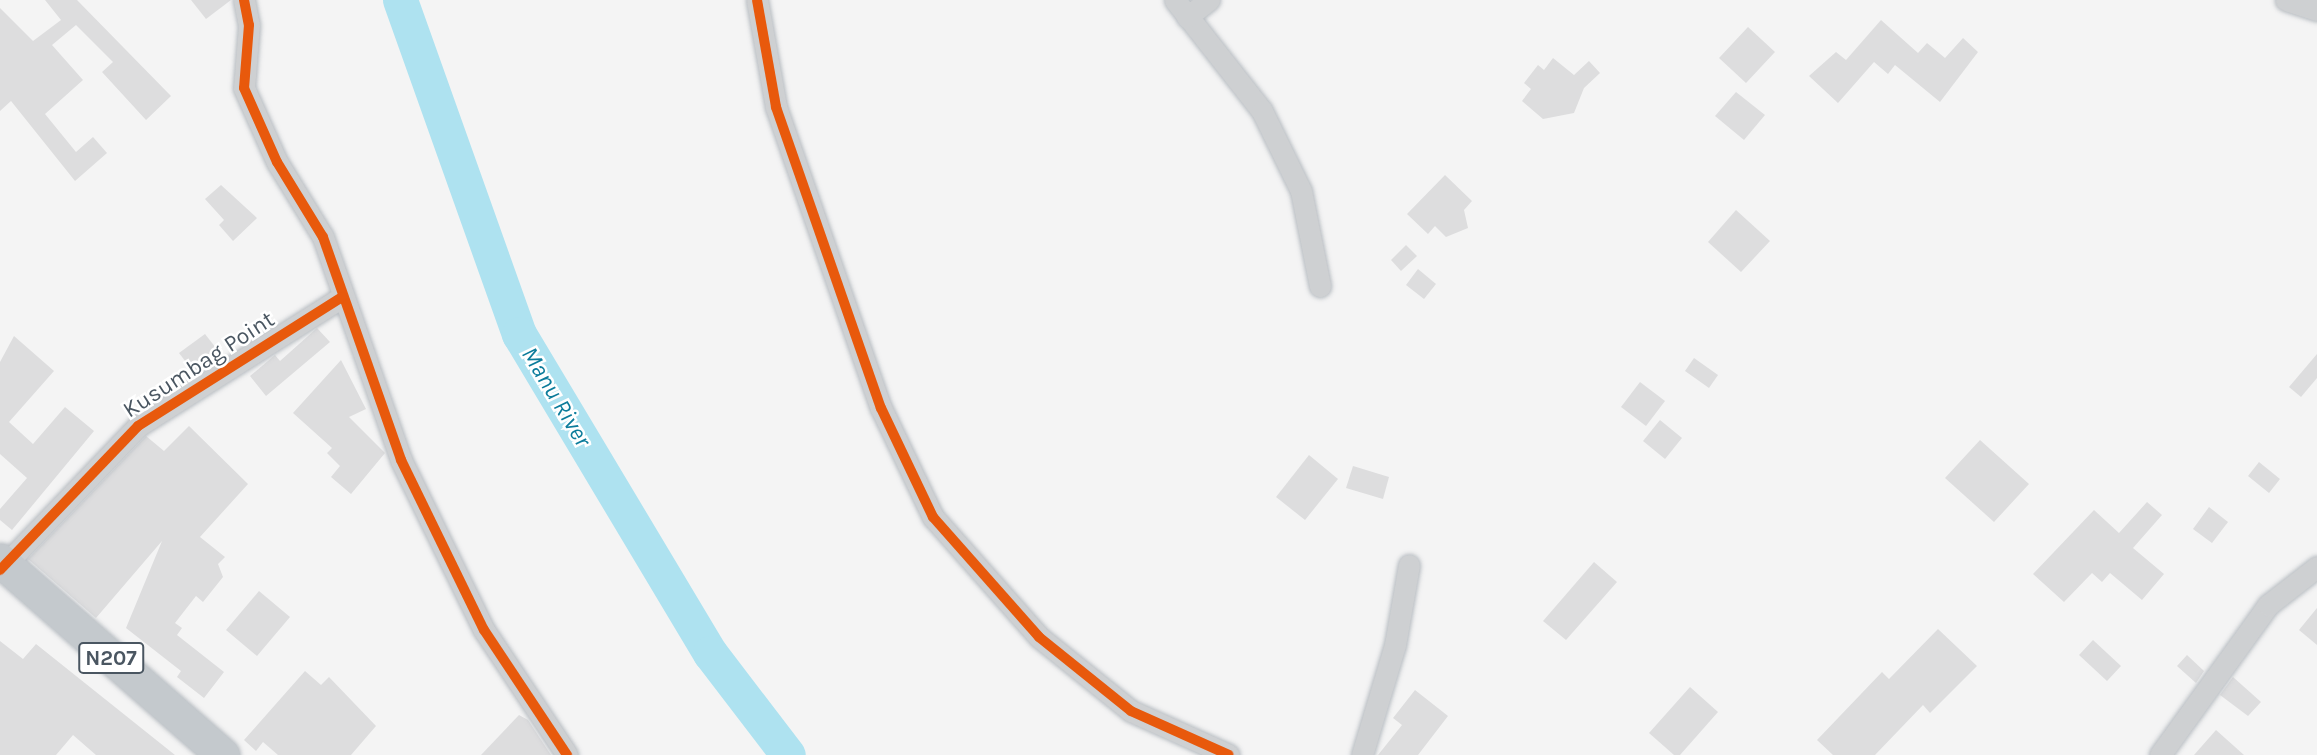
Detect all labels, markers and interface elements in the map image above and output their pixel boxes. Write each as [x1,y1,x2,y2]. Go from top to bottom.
street label: Kusumbag Point [118,306,280,424]
water label: Manu River [515,342,597,452]
road number: N207 [78,640,144,676]

